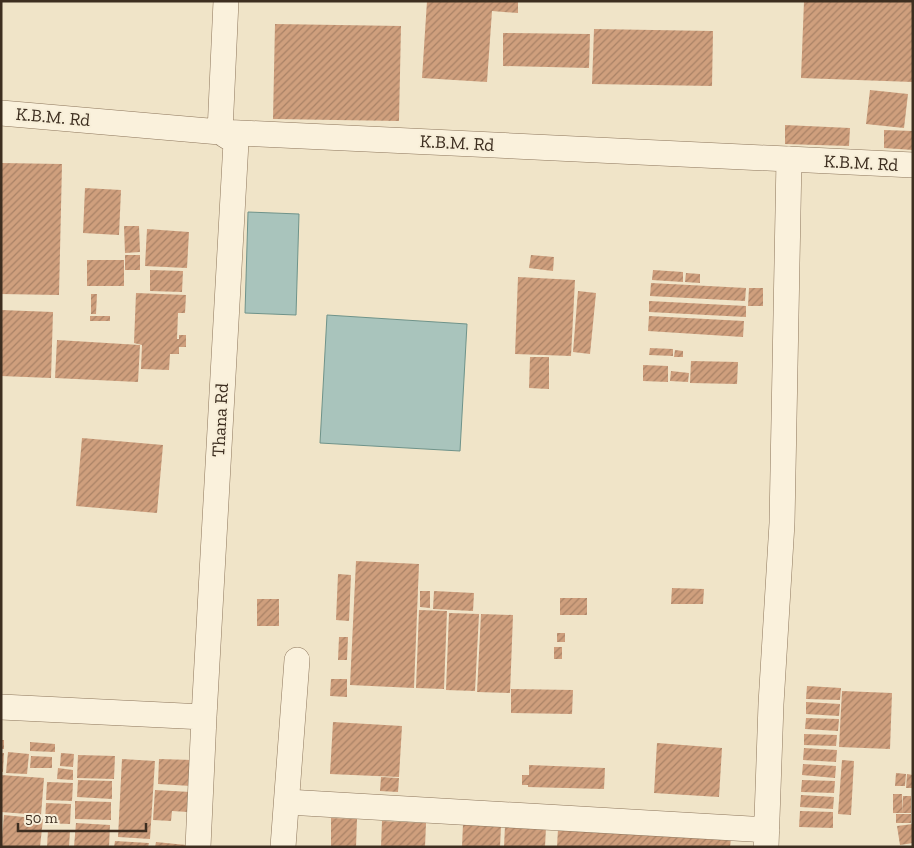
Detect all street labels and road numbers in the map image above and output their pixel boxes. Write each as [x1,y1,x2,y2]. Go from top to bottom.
street label: K.B.M. Rd [15,103,91,131]
street label: K.B.M. Rd [419,130,495,156]
street label: K.B.M. Rd [823,150,899,176]
street label: Thana Rd [207,382,233,457]

